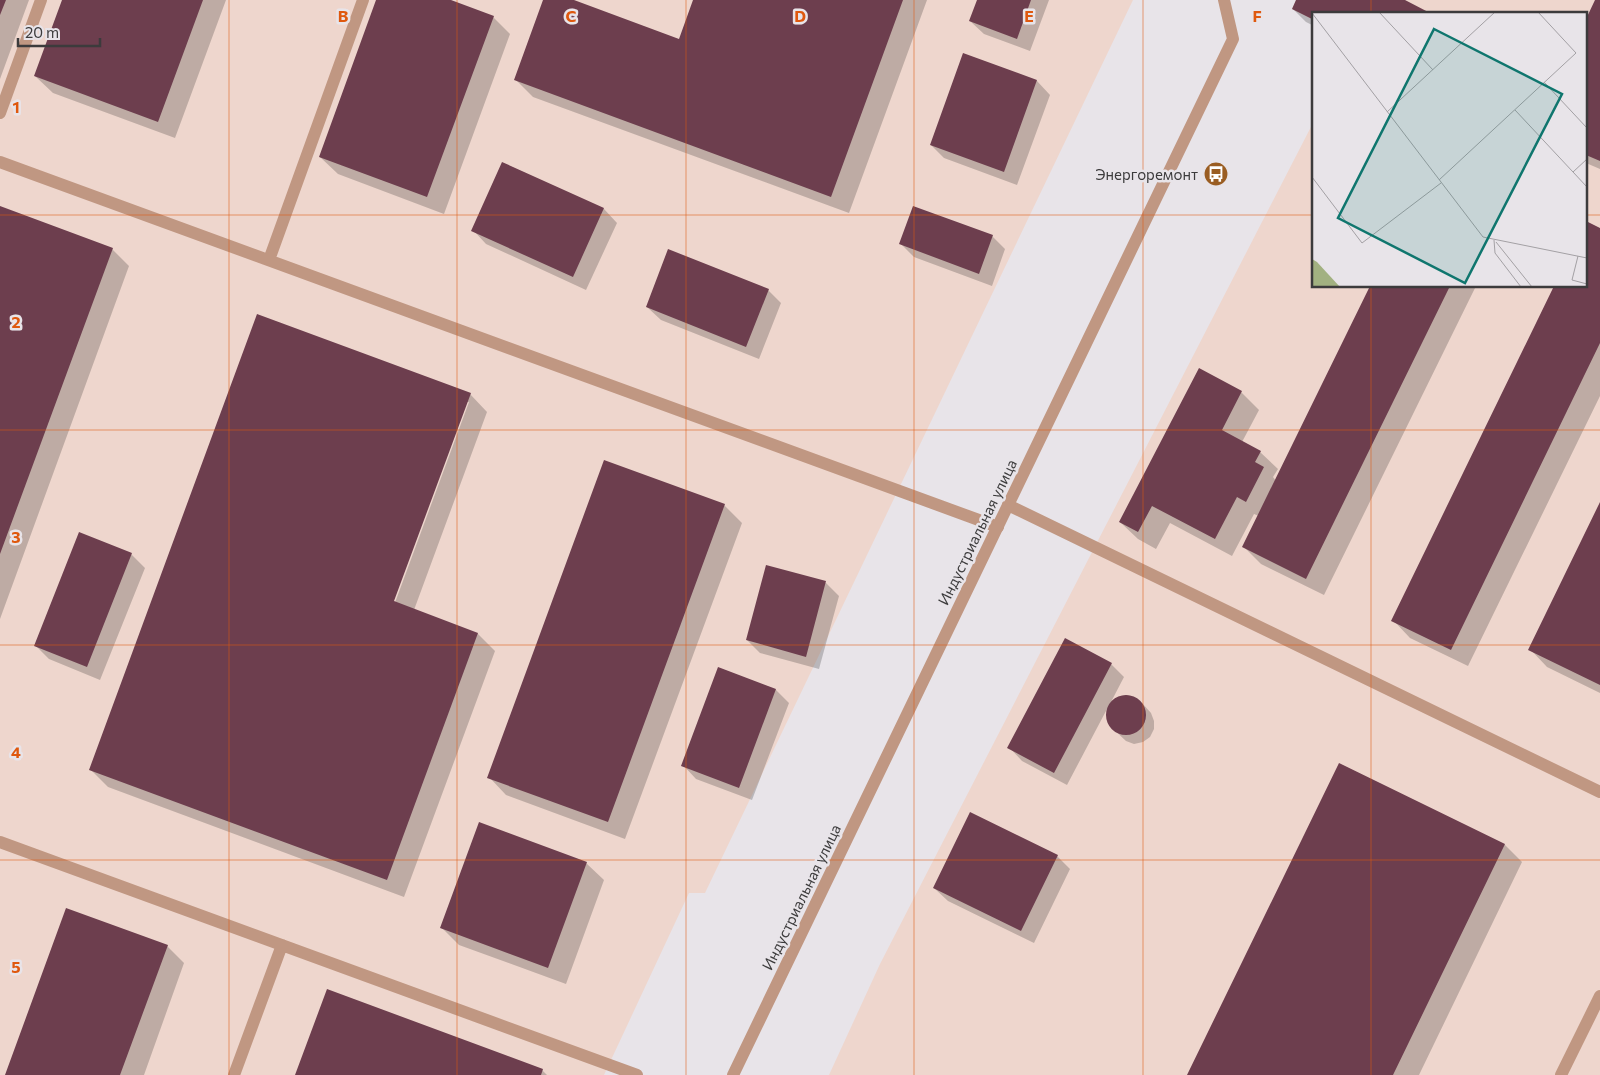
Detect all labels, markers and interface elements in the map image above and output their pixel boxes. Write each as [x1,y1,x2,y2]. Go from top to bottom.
text: B [338,6,349,25]
text: C [566,6,577,25]
text: D [794,6,806,25]
text: E [1024,6,1034,25]
text: F [1252,6,1262,25]
inset map [1312,12,1588,288]
scale bar [18,15,100,47]
text: 20 m [25,23,59,41]
text: 1 [12,97,20,116]
bus stop icon: Энергоремонт [1203,161,1229,187]
place label: Энергоремонт [1095,165,1198,183]
text: 2 [11,312,21,331]
street label: Индустриальная улица [934,456,1020,608]
text: 3 [11,527,21,546]
text: 4 [11,742,21,761]
street label: Индустриальная улица [758,821,844,973]
text: 5 [11,957,21,976]

